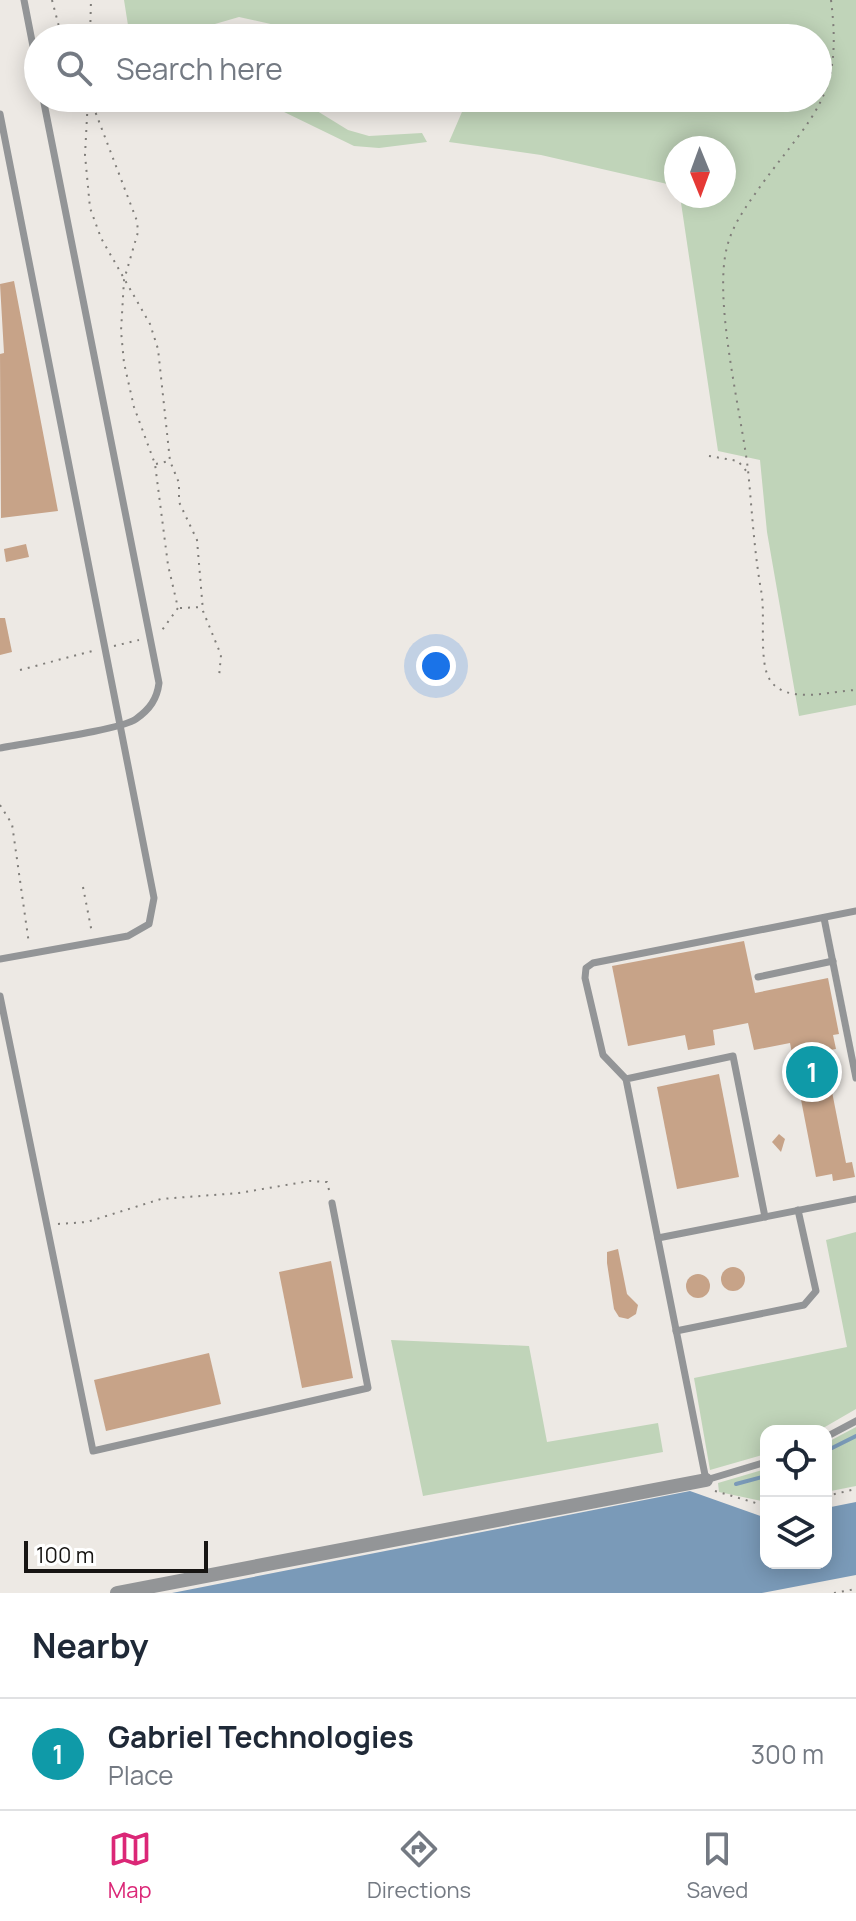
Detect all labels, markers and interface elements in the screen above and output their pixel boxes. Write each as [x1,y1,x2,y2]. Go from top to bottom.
search box [24,24,832,112]
icon: search [52,46,96,90]
text: Search here [116,48,283,89]
north arrow [664,136,736,208]
your location [416,646,456,686]
pin: 1 [786,1042,838,1102]
map controls [760,1425,832,1569]
button: locate [760,1425,832,1497]
button: layers [760,1497,832,1569]
scale bar [24,1537,208,1573]
text: 100 m [36,1540,94,1570]
text: Nearby [32,1622,148,1668]
text: Gabriel Technologies [108,1716,414,1757]
text: 1 [52,1736,64,1772]
text: 300 m [751,1736,824,1772]
text: Place [108,1757,173,1793]
tab: Map [108,1827,152,1905]
tab: Directions [367,1827,471,1905]
tab: Saved [686,1827,748,1905]

